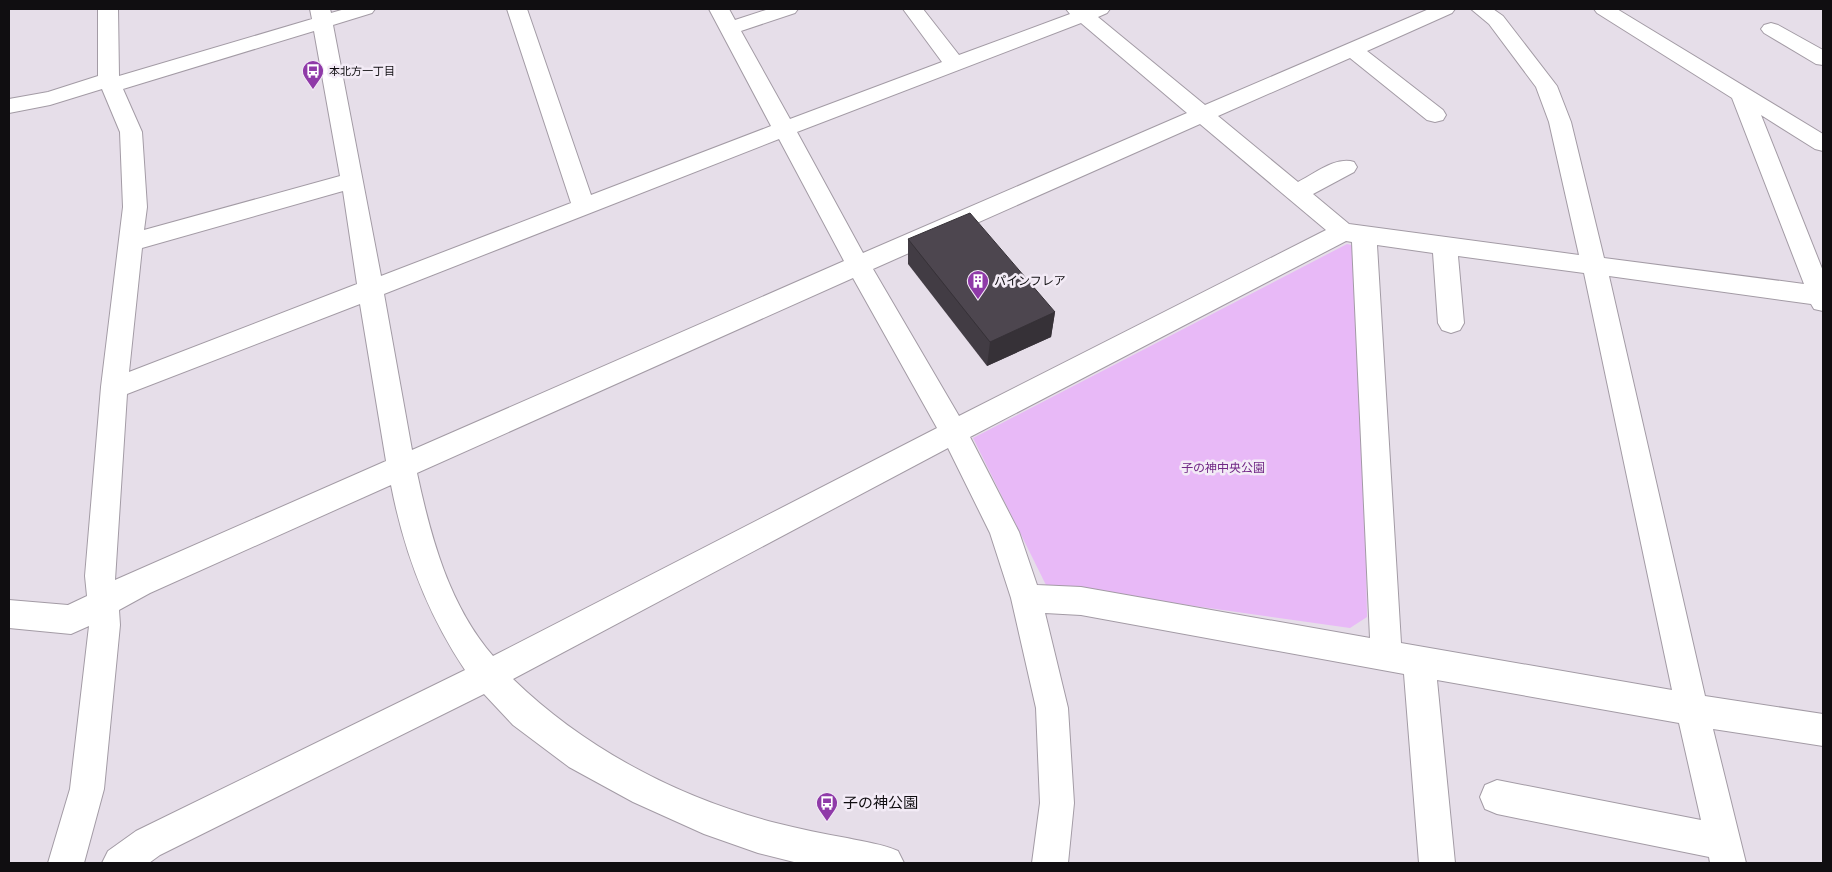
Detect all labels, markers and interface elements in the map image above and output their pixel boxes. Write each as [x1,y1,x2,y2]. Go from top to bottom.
bus stop icon: 本北方一丁目 [301,59,325,90]
place label: 本北方一丁目 [329,65,395,78]
building icon: パインフレア [966,269,990,300]
place label: パインフレア [994,274,1066,288]
park label: 子の神中央公園 [1181,461,1265,475]
bus stop icon: 子の神公園 [815,791,839,822]
place label: 子の神公園 [843,794,918,812]

